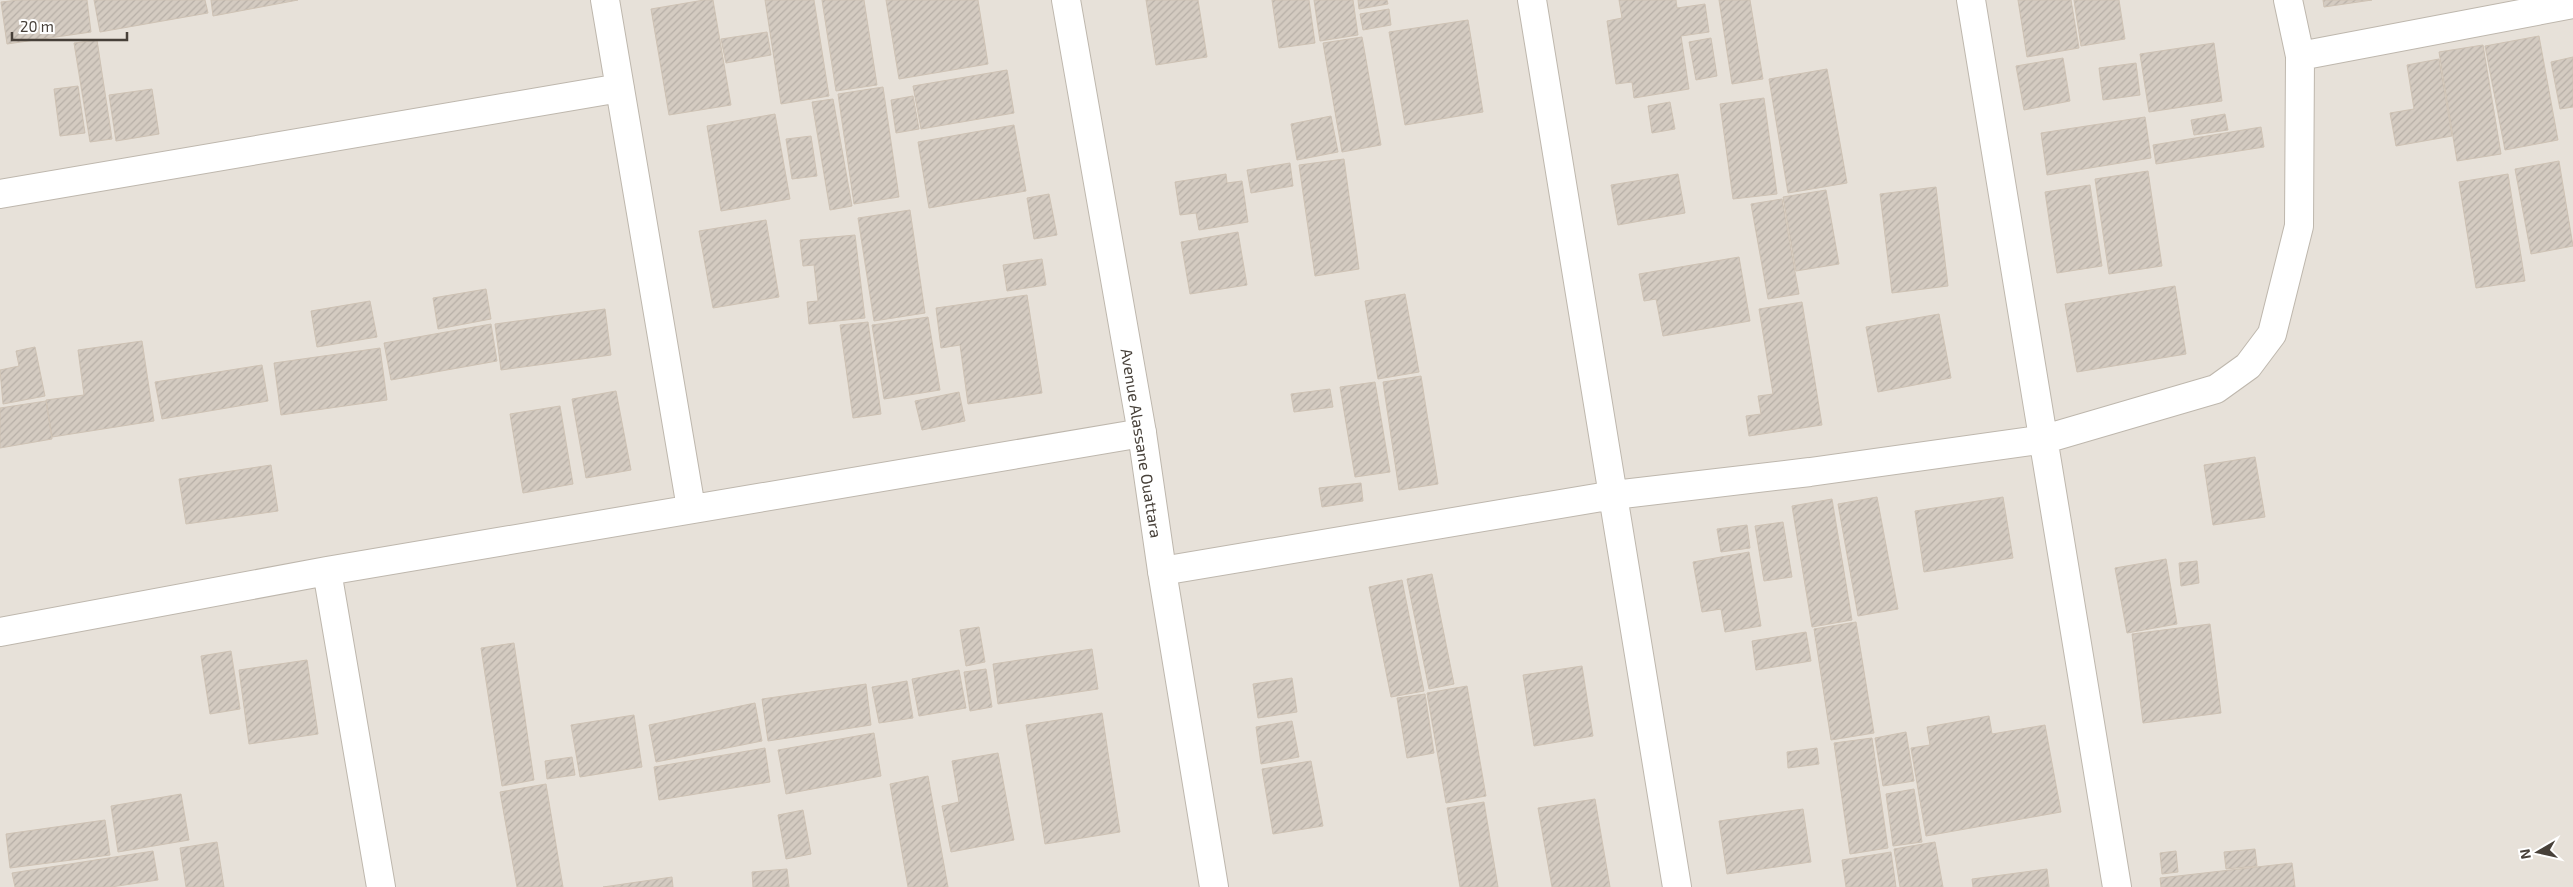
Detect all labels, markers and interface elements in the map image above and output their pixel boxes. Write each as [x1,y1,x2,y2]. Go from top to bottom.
scale bar [12,10,128,42]
text: 20 m [20,17,54,35]
street label: Avenue Alassane Ouattara [1118,347,1166,539]
north arrow [2513,827,2563,877]
text: N [2515,848,2534,860]

